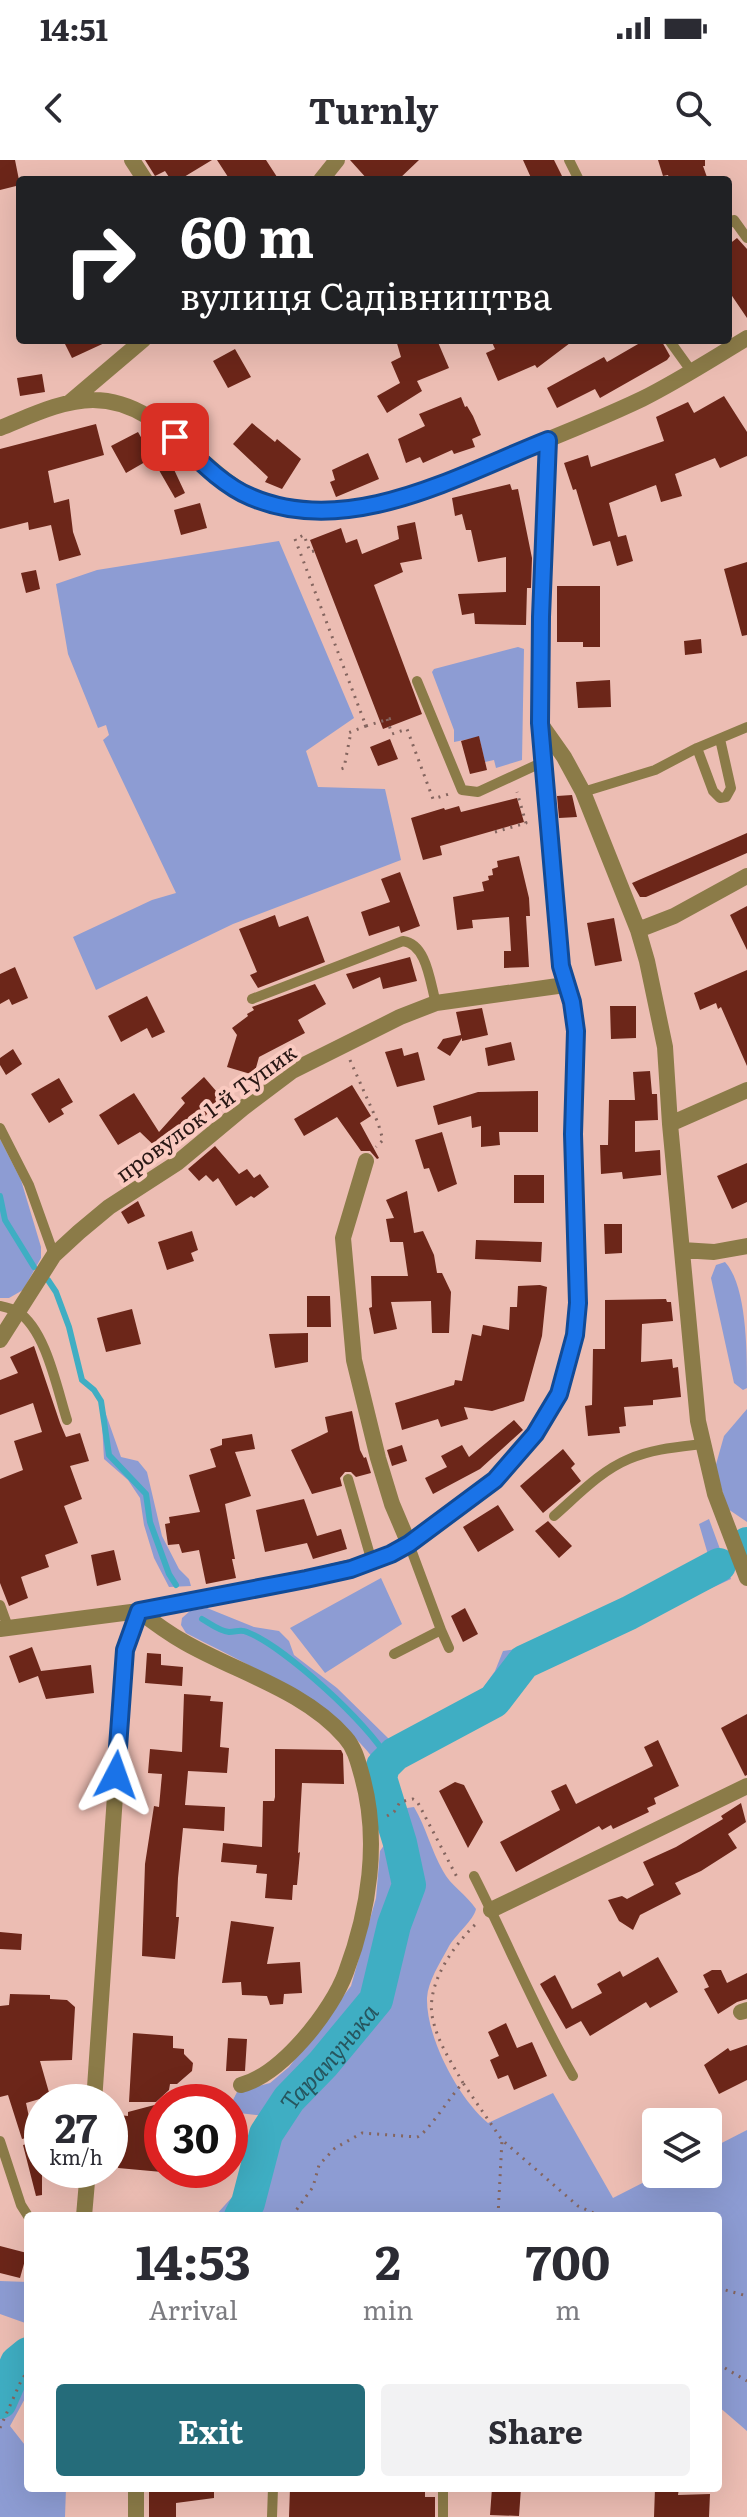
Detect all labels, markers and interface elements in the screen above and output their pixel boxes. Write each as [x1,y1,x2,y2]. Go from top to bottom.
text: 14:51 [40,6,108,50]
text: Turnly [309,82,438,135]
icon: back [32,86,76,130]
icon: search [671,86,715,130]
text: 60 m [180,192,314,275]
icon: right [48,208,152,312]
text: вулиця Садівництва [180,268,552,321]
pin [141,403,209,471]
icon: arrive [153,415,197,459]
street label: провулок 1-й Тупик [108,1035,302,1189]
position arrow [74,1733,158,1817]
water label: Тарапунька [270,1994,385,2116]
speed limit sign: 30 [144,2084,248,2188]
text: 27 [55,2096,97,2155]
map controls [642,2108,722,2188]
button: layers [642,2108,722,2188]
text: km/h [49,2141,103,2171]
text: 14:53 [136,2224,251,2295]
text: 2 [375,2224,401,2295]
text: 700 [525,2224,610,2295]
text: Arrival [149,2289,238,2328]
text: min [362,2289,414,2328]
text: m [555,2289,580,2328]
button: Exit [56,2384,365,2476]
button: Share [381,2384,690,2476]

